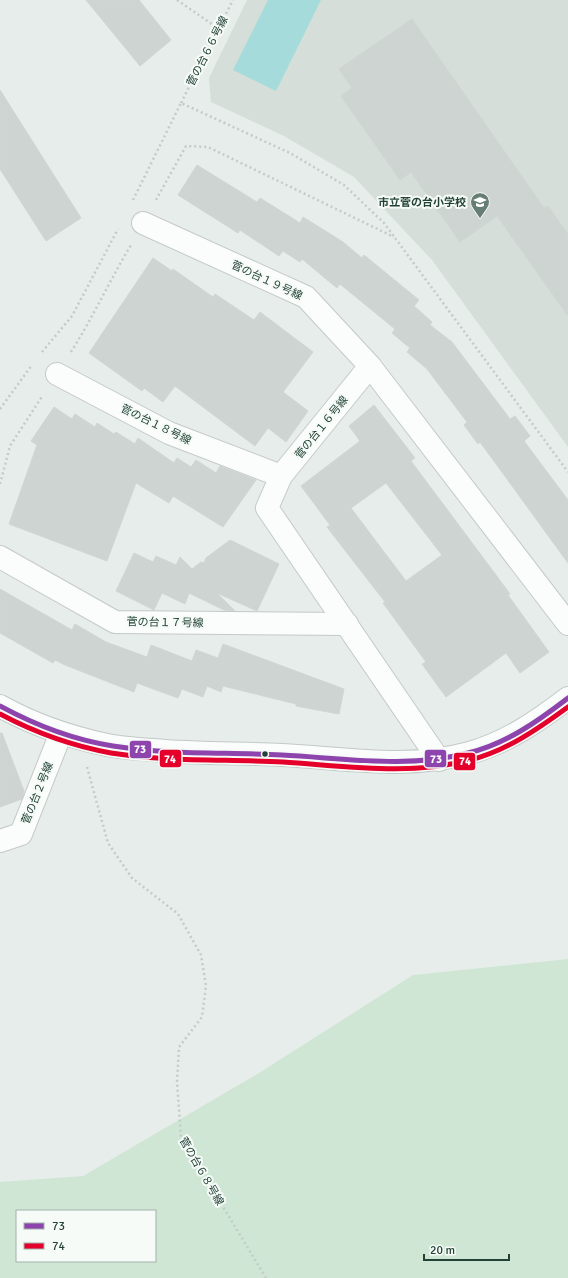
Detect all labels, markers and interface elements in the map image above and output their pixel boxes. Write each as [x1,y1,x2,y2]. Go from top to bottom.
street label: 菅の台６６号線 [184,14,231,88]
school or university icon: 市立菅の台小学校 [469,191,491,219]
place label: 市立菅の台小学校 [378,196,466,209]
street label: 菅の台１９号線 [229,258,304,303]
street label: 菅の台１６号線 [292,393,351,461]
street label: 菅の台１８号線 [118,402,193,447]
street label: 菅の台１７号線 [126,615,204,630]
line badge: 73 [129,740,152,759]
text: 73 [134,743,146,756]
line badge: 74 [159,749,182,768]
unlabelled marker [260,749,270,759]
line badge: 73 [424,749,447,768]
line badge: 74 [453,752,476,771]
text: 74 [164,753,176,766]
text: 73 [430,753,442,766]
text: 74 [459,755,471,768]
street label: 菅の台２号線 [19,760,56,826]
street label: 菅の台６８号線 [177,1135,226,1208]
legend [16,1210,156,1262]
text: 73 [52,1219,65,1234]
scale bar [424,1236,509,1262]
text: 74 [52,1239,65,1254]
text: 20 m [430,1243,455,1258]

